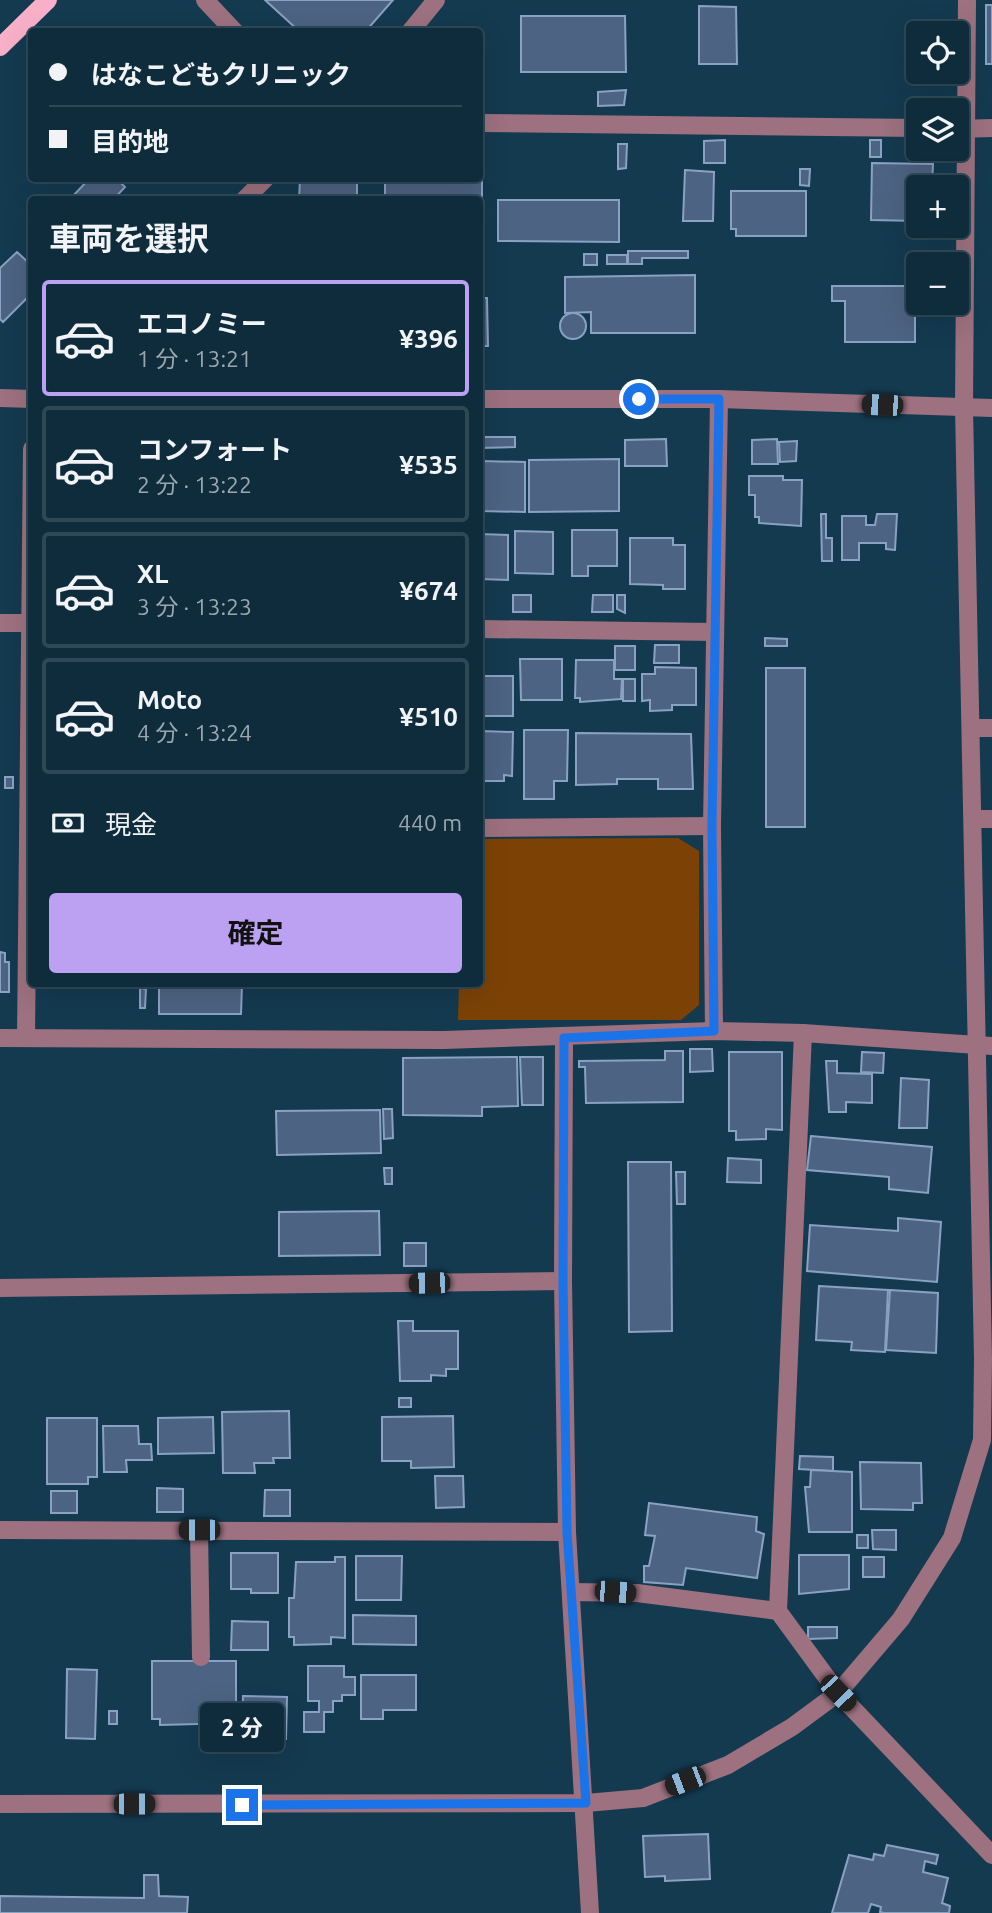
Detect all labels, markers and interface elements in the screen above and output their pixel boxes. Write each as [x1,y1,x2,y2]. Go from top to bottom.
map controls [906,21,969,315]
button: locate [906,21,969,84]
text: はなこどもクリニック [91,60,351,89]
button: layers [906,98,969,161]
text: 目的地 [91,127,169,156]
button: + [906,175,969,238]
text: 車両を選択 [49,220,209,256]
button: − [906,252,969,315]
icon: car [53,307,116,370]
text: エコノミー [137,309,267,338]
text: ¥396 [399,324,458,353]
text: 1 分 · 13:21 [137,346,252,371]
route start [623,383,655,415]
car [861,394,904,416]
icon: car [53,433,116,496]
text: コンフォート [137,435,292,464]
text: ¥535 [399,450,458,479]
text: 2 分 · 13:22 [137,472,252,497]
icon: car [53,559,116,622]
text: XL [137,559,168,588]
text: ¥674 [399,576,458,605]
text: 3 分 · 13:23 [137,594,252,619]
icon: car [53,685,116,748]
text: Moto [137,685,202,714]
text: ¥510 [399,702,458,731]
text: 4 分 · 13:24 [137,720,252,745]
icon: cash [49,804,87,842]
text: 現金 [105,810,157,839]
text: 440 m [398,810,462,835]
button: 確定 [49,893,462,973]
car [408,1272,451,1294]
car [179,1520,221,1541]
car [594,1580,637,1604]
car [816,1671,861,1715]
callout: 2 分 [200,1703,284,1752]
text: 2 分 [221,1715,263,1740]
car [662,1764,709,1798]
route end [226,1789,258,1821]
car [114,1794,156,1815]

